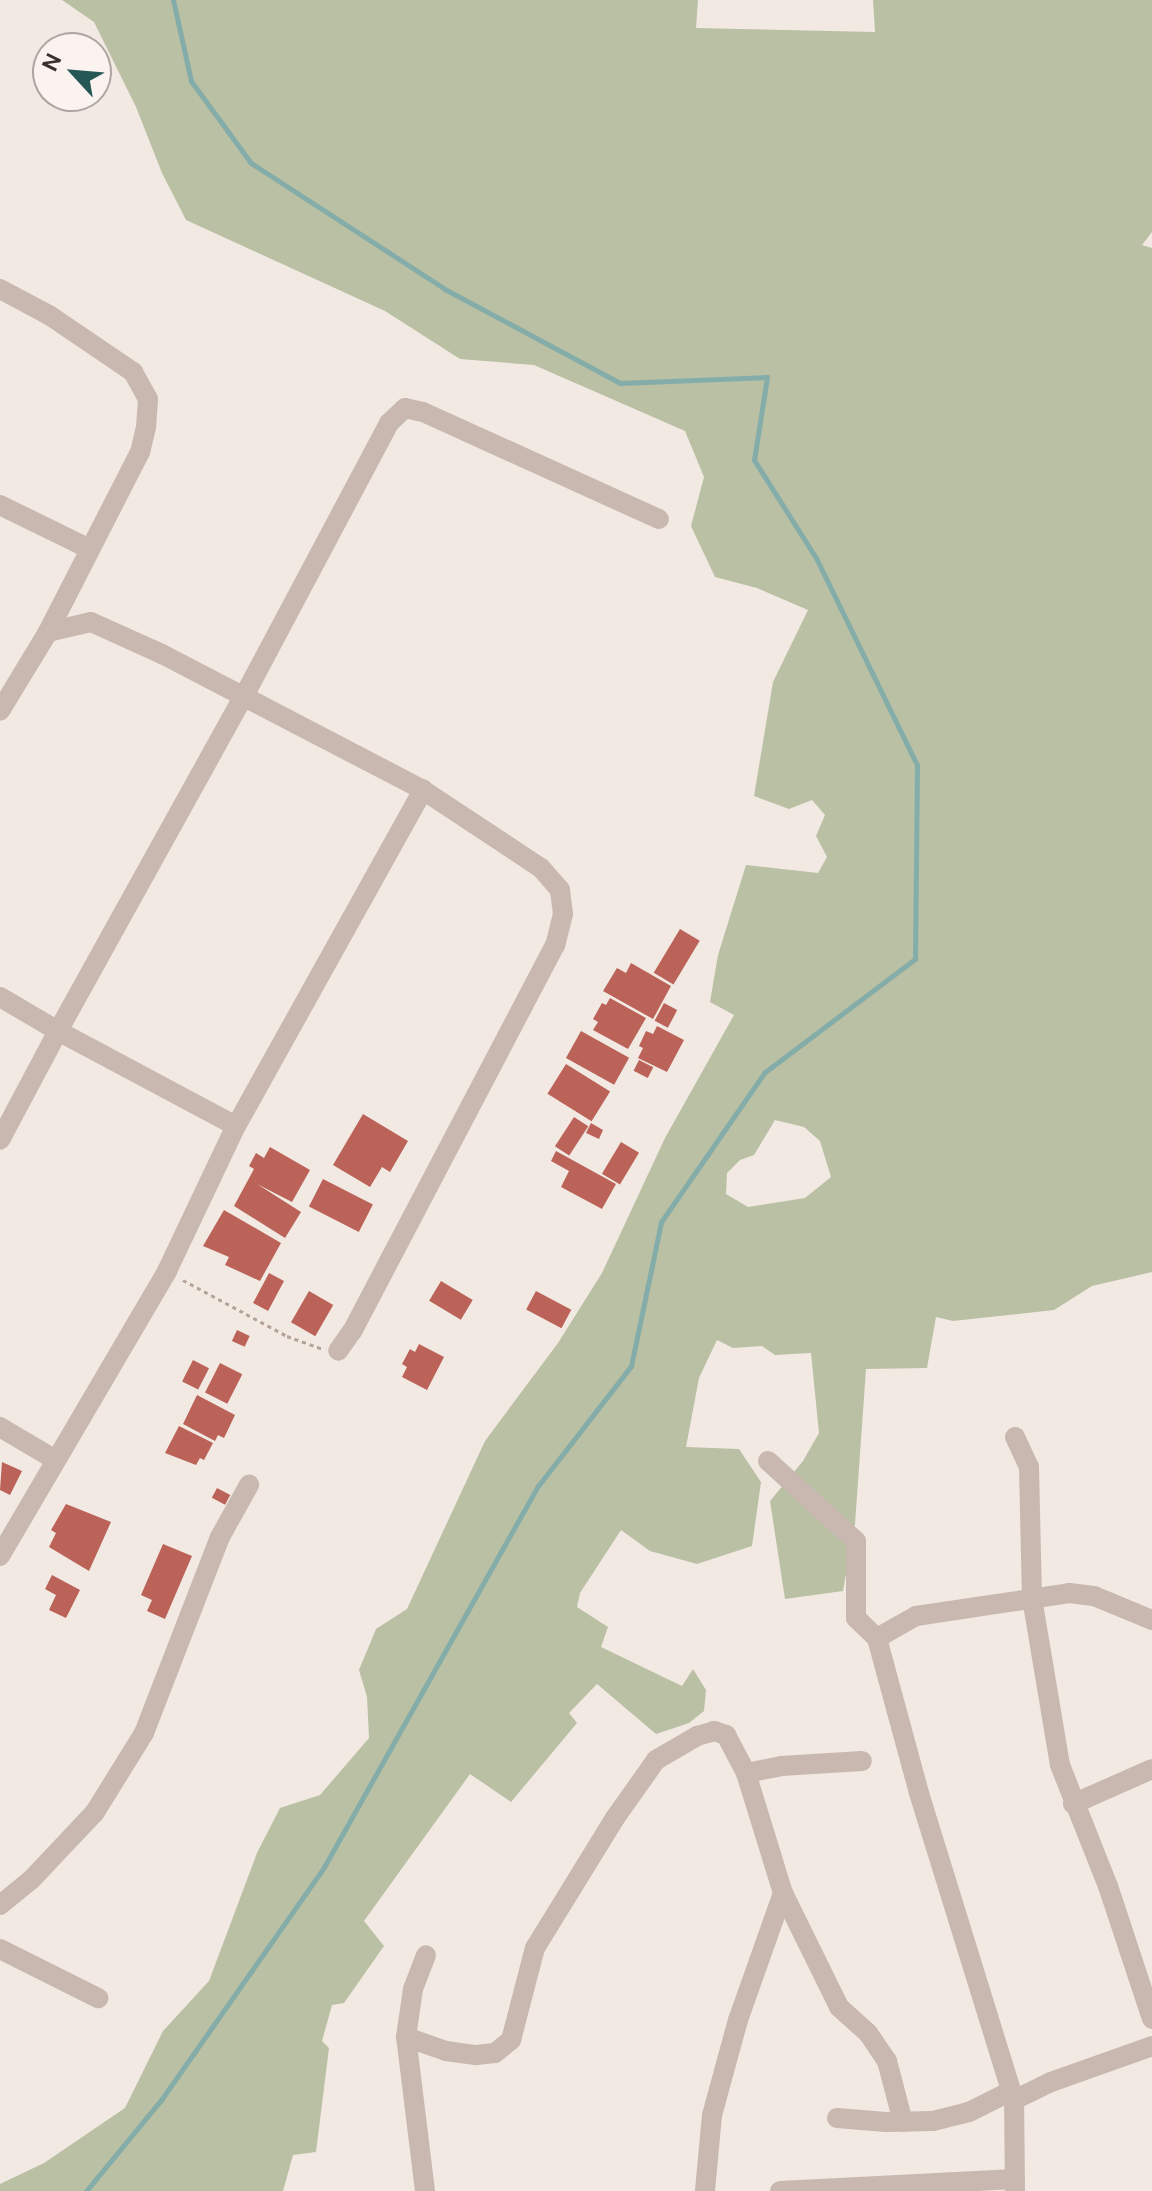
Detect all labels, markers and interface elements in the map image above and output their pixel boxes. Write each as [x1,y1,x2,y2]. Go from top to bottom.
north arrow [32,32,112,112]
text: N [35,49,68,76]

